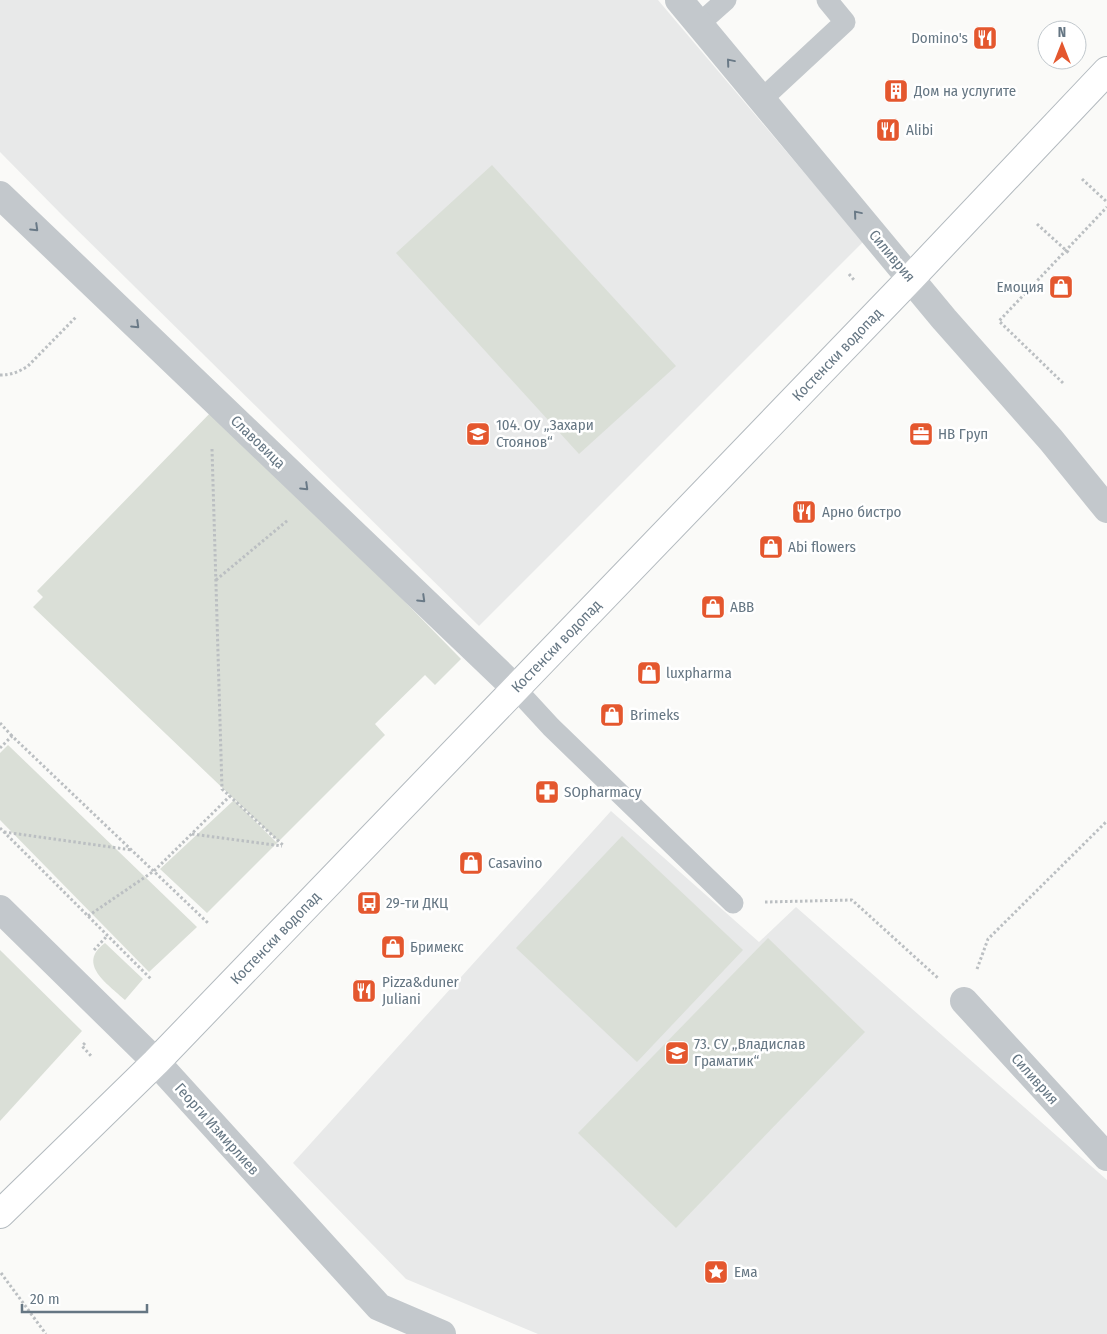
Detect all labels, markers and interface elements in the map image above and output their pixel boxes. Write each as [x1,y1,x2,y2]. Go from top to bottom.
north arrow [1037,20,1087,70]
text: N [1058,24,1066,41]
restaurant icon: Domino's [972,25,998,51]
place label: Domino's [911,29,968,47]
one-way arrow [728,59,736,68]
building icon: Дом на услугите [883,78,909,104]
place label: Дом на услугите [913,82,1016,100]
restaurant icon: Alibi [875,117,901,143]
place label: Alibi [906,121,933,139]
one-way arrow [855,211,863,220]
one-way arrow [30,222,39,231]
street label: Силиврия [865,226,919,286]
shop icon: Емоция [1048,274,1074,300]
place label: Емоция [997,278,1044,296]
street label: Костенски водопад [789,304,886,405]
one-way arrow [131,319,140,328]
street label: Славовица [227,412,289,472]
place label: 104. ОУ „Захари Стоянов“ [496,416,594,451]
school or university icon: 104. ОУ „Захари Стоянов“ [465,421,491,447]
office icon: НВ Груп [908,421,934,447]
place label: НВ Груп [938,425,988,443]
one-way arrow [299,481,308,490]
restaurant icon: Арно бистро [791,499,817,525]
place label: Арно бистро [822,503,902,521]
shop icon: Abi flowers [758,534,784,560]
place label: Abi flowers [788,538,856,556]
one-way arrow [416,593,425,602]
shop icon: ABB [700,594,726,620]
street label: Костенски водопад [508,596,605,696]
place label: ABB [730,598,754,616]
shop icon: luxpharma [636,660,662,686]
place label: luxpharma [666,664,732,682]
shop icon: Brimeks [599,702,625,728]
place label: Brimeks [630,706,680,724]
pharmacy icon: SOpharmacy [534,779,560,805]
place label: SOpharmacy [564,783,642,801]
shop icon: Casavino [458,850,484,876]
place label: Casavino [488,854,543,872]
street label: Костенски водопад [227,888,324,988]
bus stop icon: 29-ти ДКЦ [356,890,382,916]
place label: 29-ти ДКЦ [386,894,448,912]
shop icon: Бримекс [380,934,406,960]
place label: Бримекс [410,938,464,956]
place label: Pizza&duner Juliani [382,973,460,1008]
restaurant icon: Pizza&duner Juliani [351,978,377,1004]
place label: 73. СУ „Владислав Граматик“ [694,1035,805,1070]
school or university icon: 73. СУ „Владислав Граматик“ [664,1040,690,1066]
street label: Силиврия [1007,1050,1063,1108]
street label: Георги Измирлиев [171,1079,263,1179]
place icon: Ема [703,1259,729,1285]
place label: Ема [734,1263,758,1281]
scale bar [22,1282,148,1314]
text: 20 m [30,1290,60,1308]

